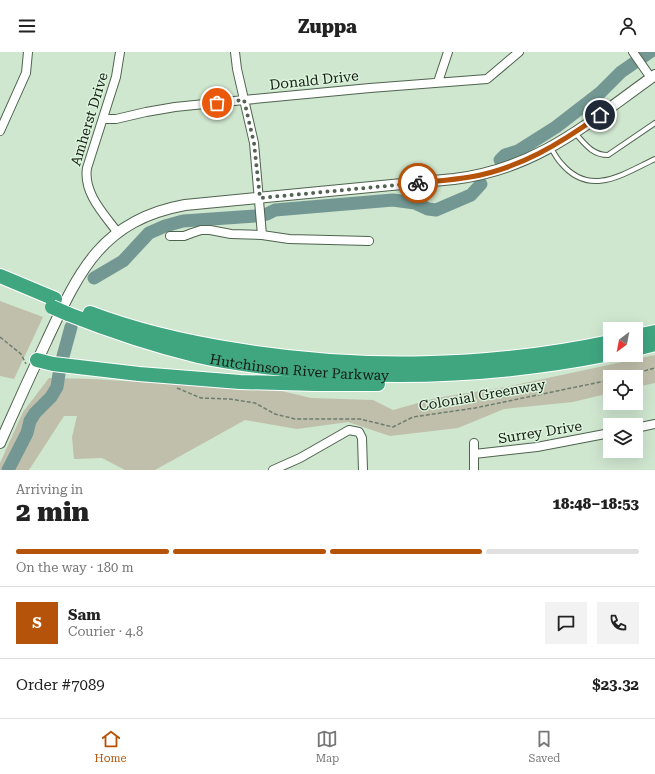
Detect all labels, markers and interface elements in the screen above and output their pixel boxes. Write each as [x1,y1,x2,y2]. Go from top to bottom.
icon: menu [16,15,38,37]
icon: person [617,15,639,37]
text: Zuppa [298,16,357,37]
street label: Donald Drive [269,67,360,93]
street label: Amherst Drive [67,70,111,168]
pin [200,86,234,120]
icon: bag [206,92,228,114]
pin [583,98,617,132]
icon: home [589,104,611,126]
courier [398,163,438,203]
icon: bike [407,172,429,194]
north arrow [603,322,643,362]
map controls [603,322,643,458]
street label: Hutchinson River Parkway [208,351,390,383]
button: locate [603,370,643,410]
street label: Colonial Greenway [417,376,547,414]
street label: Surrey Drive [497,417,583,447]
button: layers [603,418,643,458]
text: Arriving in [16,482,83,497]
text: 18:48–18:53 [553,495,639,513]
text: 2 min [16,497,89,527]
text: On the way · 180 m [16,560,133,575]
button: chat [545,602,587,644]
button: phone [597,602,639,644]
text: Sam [68,606,101,624]
text: S [32,614,42,632]
text: Courier · 4.8 [68,624,143,639]
text: Order #7089 [16,676,105,694]
text: $23.32 [592,676,639,694]
tab: Home [95,728,127,765]
tab: Map [316,728,339,765]
tab: Saved [528,728,560,765]

